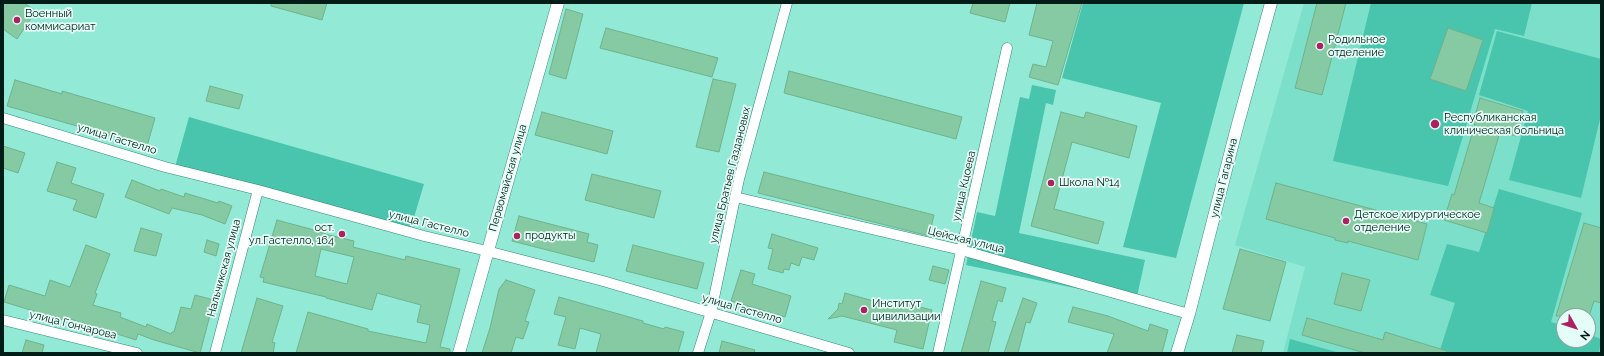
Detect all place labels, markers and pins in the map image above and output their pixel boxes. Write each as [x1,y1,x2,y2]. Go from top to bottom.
place label: Военный коммисариат [25,7,95,33]
marker: Военный коммисариат [12,15,22,25]
place label: Родильное отделение [1328,33,1385,59]
marker: Родильное отделение [1315,41,1325,51]
place label: Республиканская клиническая больница [1444,111,1564,137]
marker: Республиканская клиническая больница [1429,118,1441,130]
place label: Школа №14 [1059,176,1120,190]
marker: Школа №14 [1046,178,1056,188]
place label: Детское хирургическое отделение [1354,208,1480,234]
marker: Детское хирургическое отделение [1341,216,1351,226]
place label: ост. ул.Гастелло, 164 [249,221,334,247]
marker: ост. ул.Гастелло, 164 [337,229,347,239]
place label: продукты [525,229,575,243]
marker: продукты [512,231,522,241]
place label: Институт цивилизации [872,297,941,323]
marker: Институт цивилизации [859,305,869,315]

